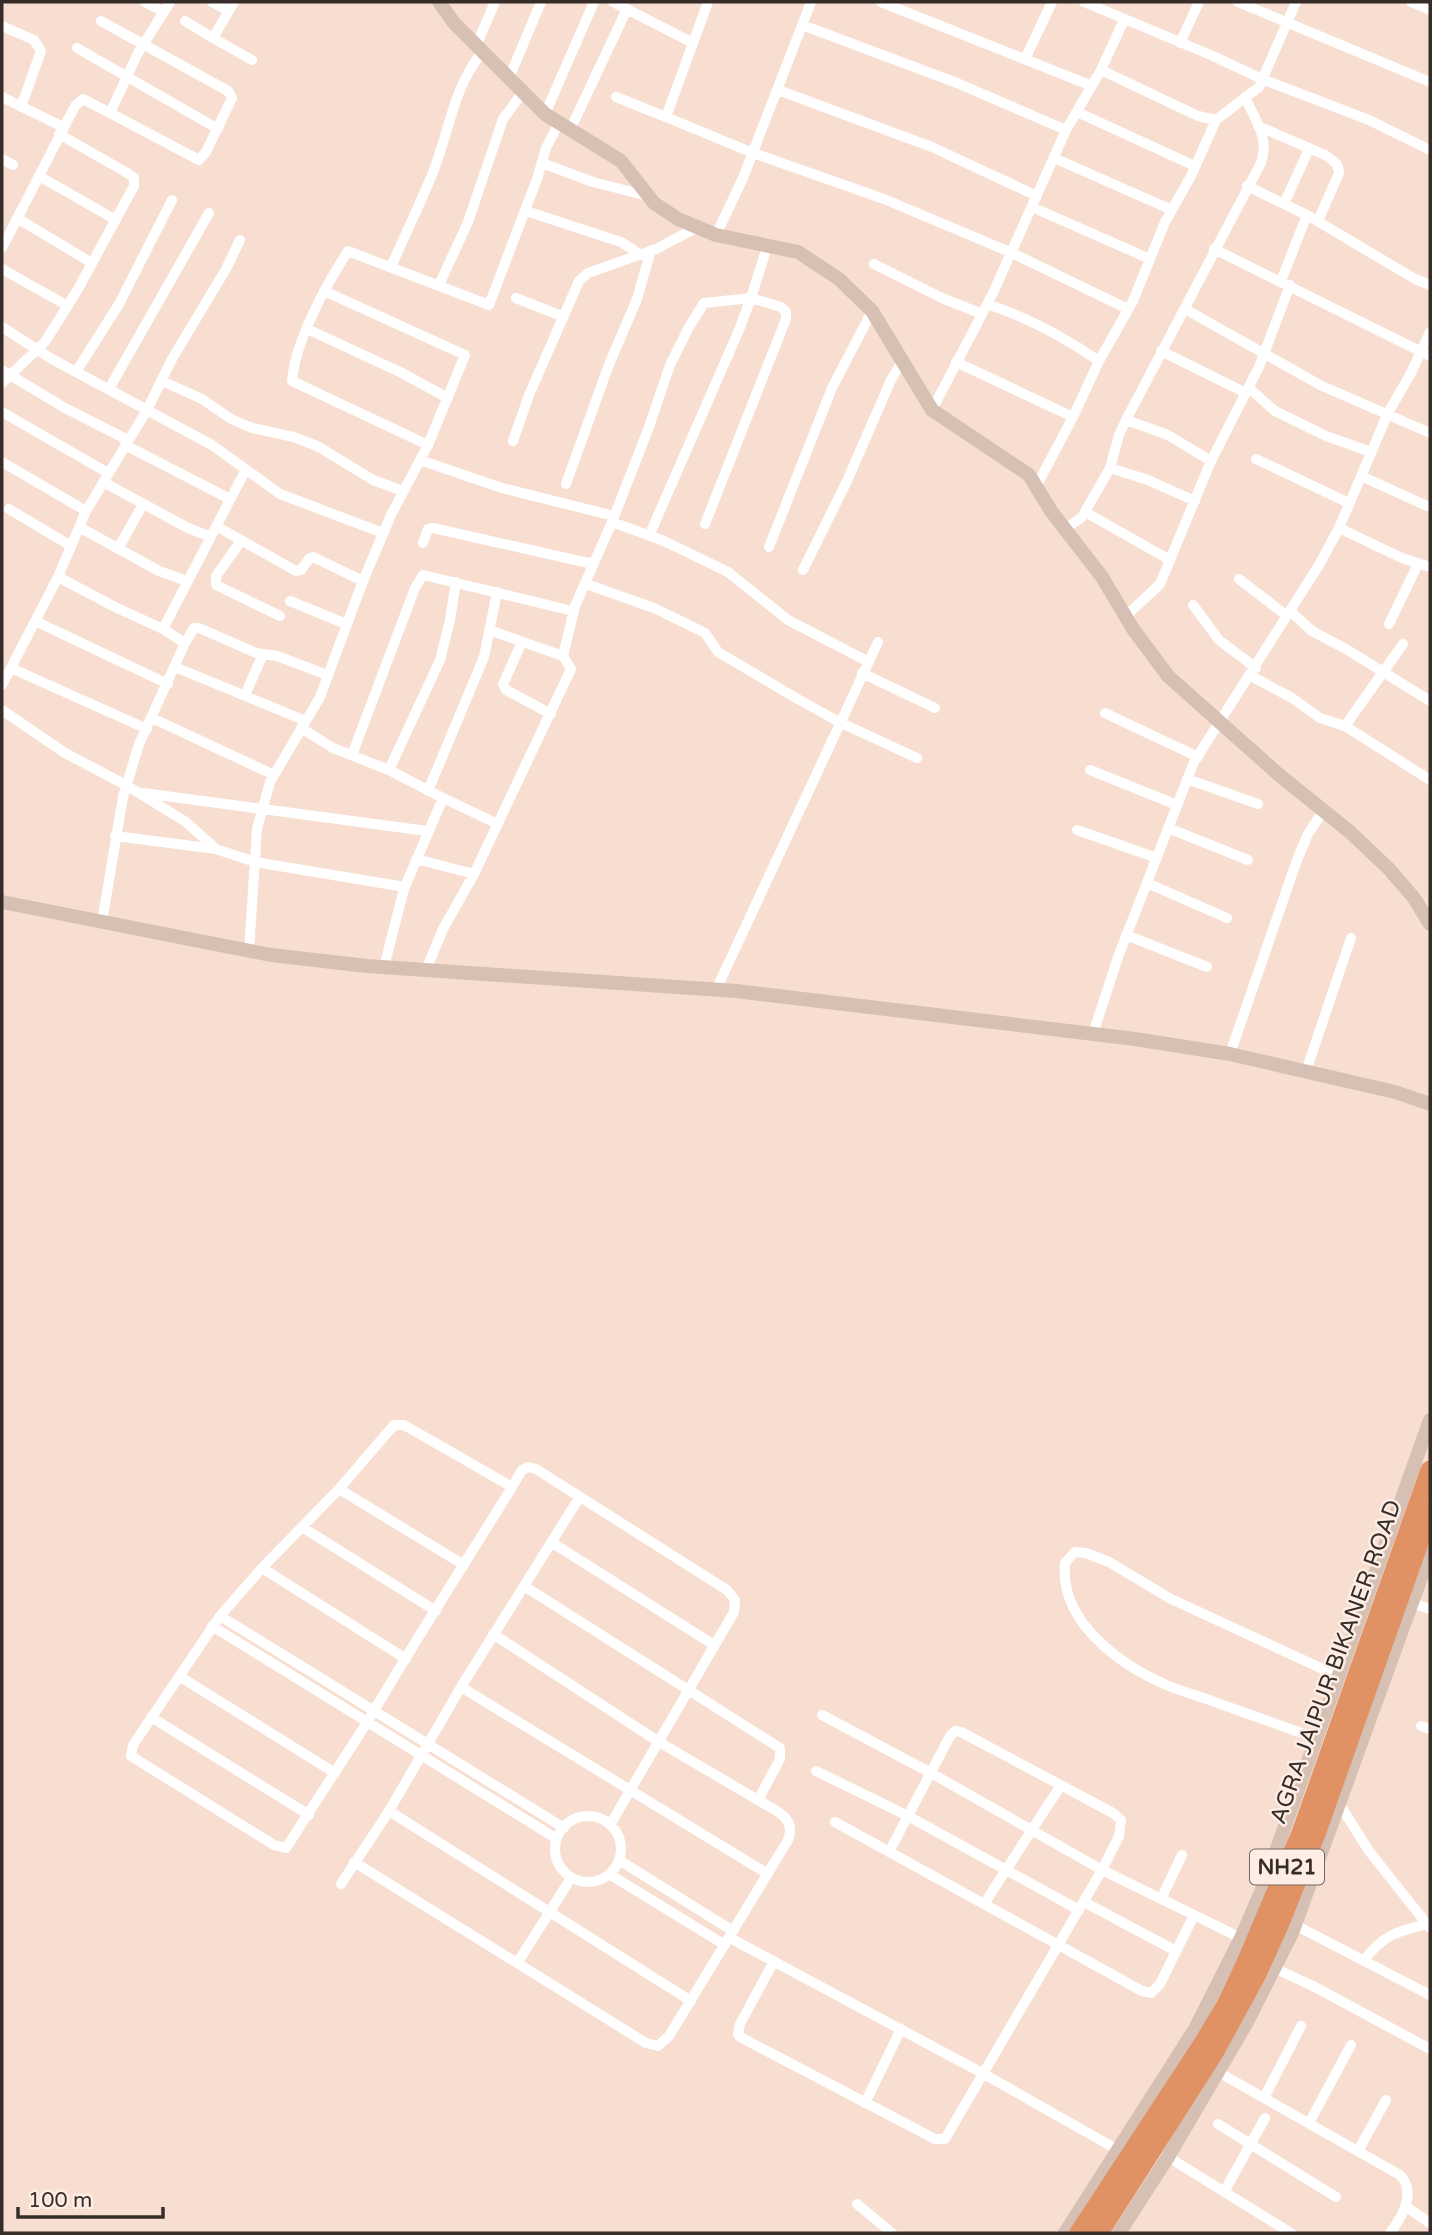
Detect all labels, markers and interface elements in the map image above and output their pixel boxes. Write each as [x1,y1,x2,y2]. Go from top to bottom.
street label: AGRA JAIPUR BIKANER ROAD [1264,1496,1408,1828]
road number: NH21 [1250,1850,1324,1884]
scale bar [18,2176,163,2220]
text: 100 m [28,2188,92,2213]

